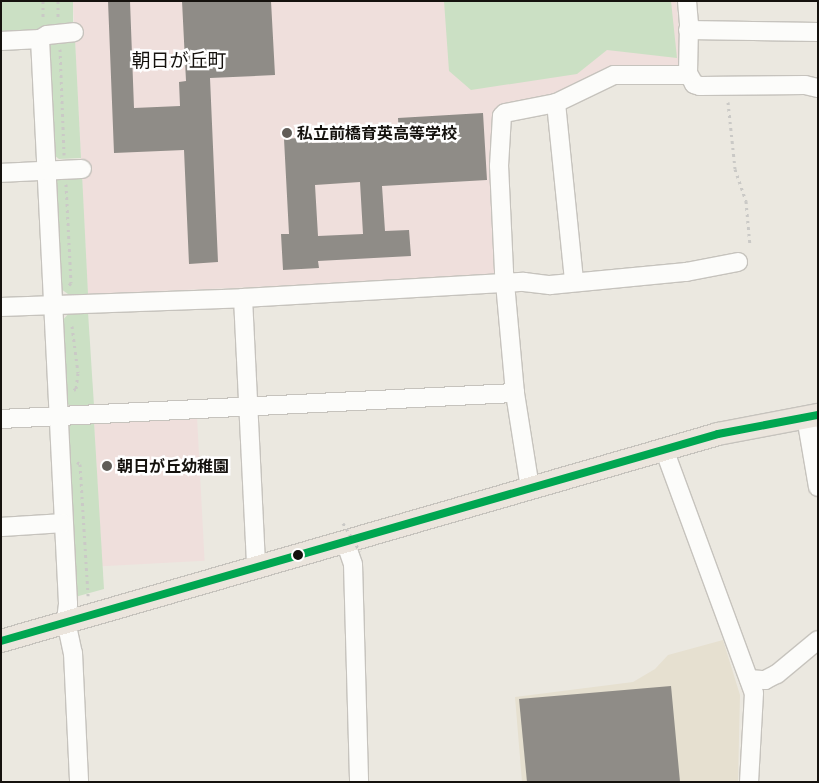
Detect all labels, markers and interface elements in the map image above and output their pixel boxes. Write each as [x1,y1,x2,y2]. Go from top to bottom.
district label: 朝日が丘町 [132,49,226,71]
place label: 私立前橋育英高等学校 [297,123,457,143]
marker: 私立前橋育英高等学校 [281,127,293,139]
place label: 朝日が丘幼稚園 [117,456,229,476]
marker: 朝日が丘幼稚園 [101,460,113,472]
unlabelled marker [293,550,303,560]

